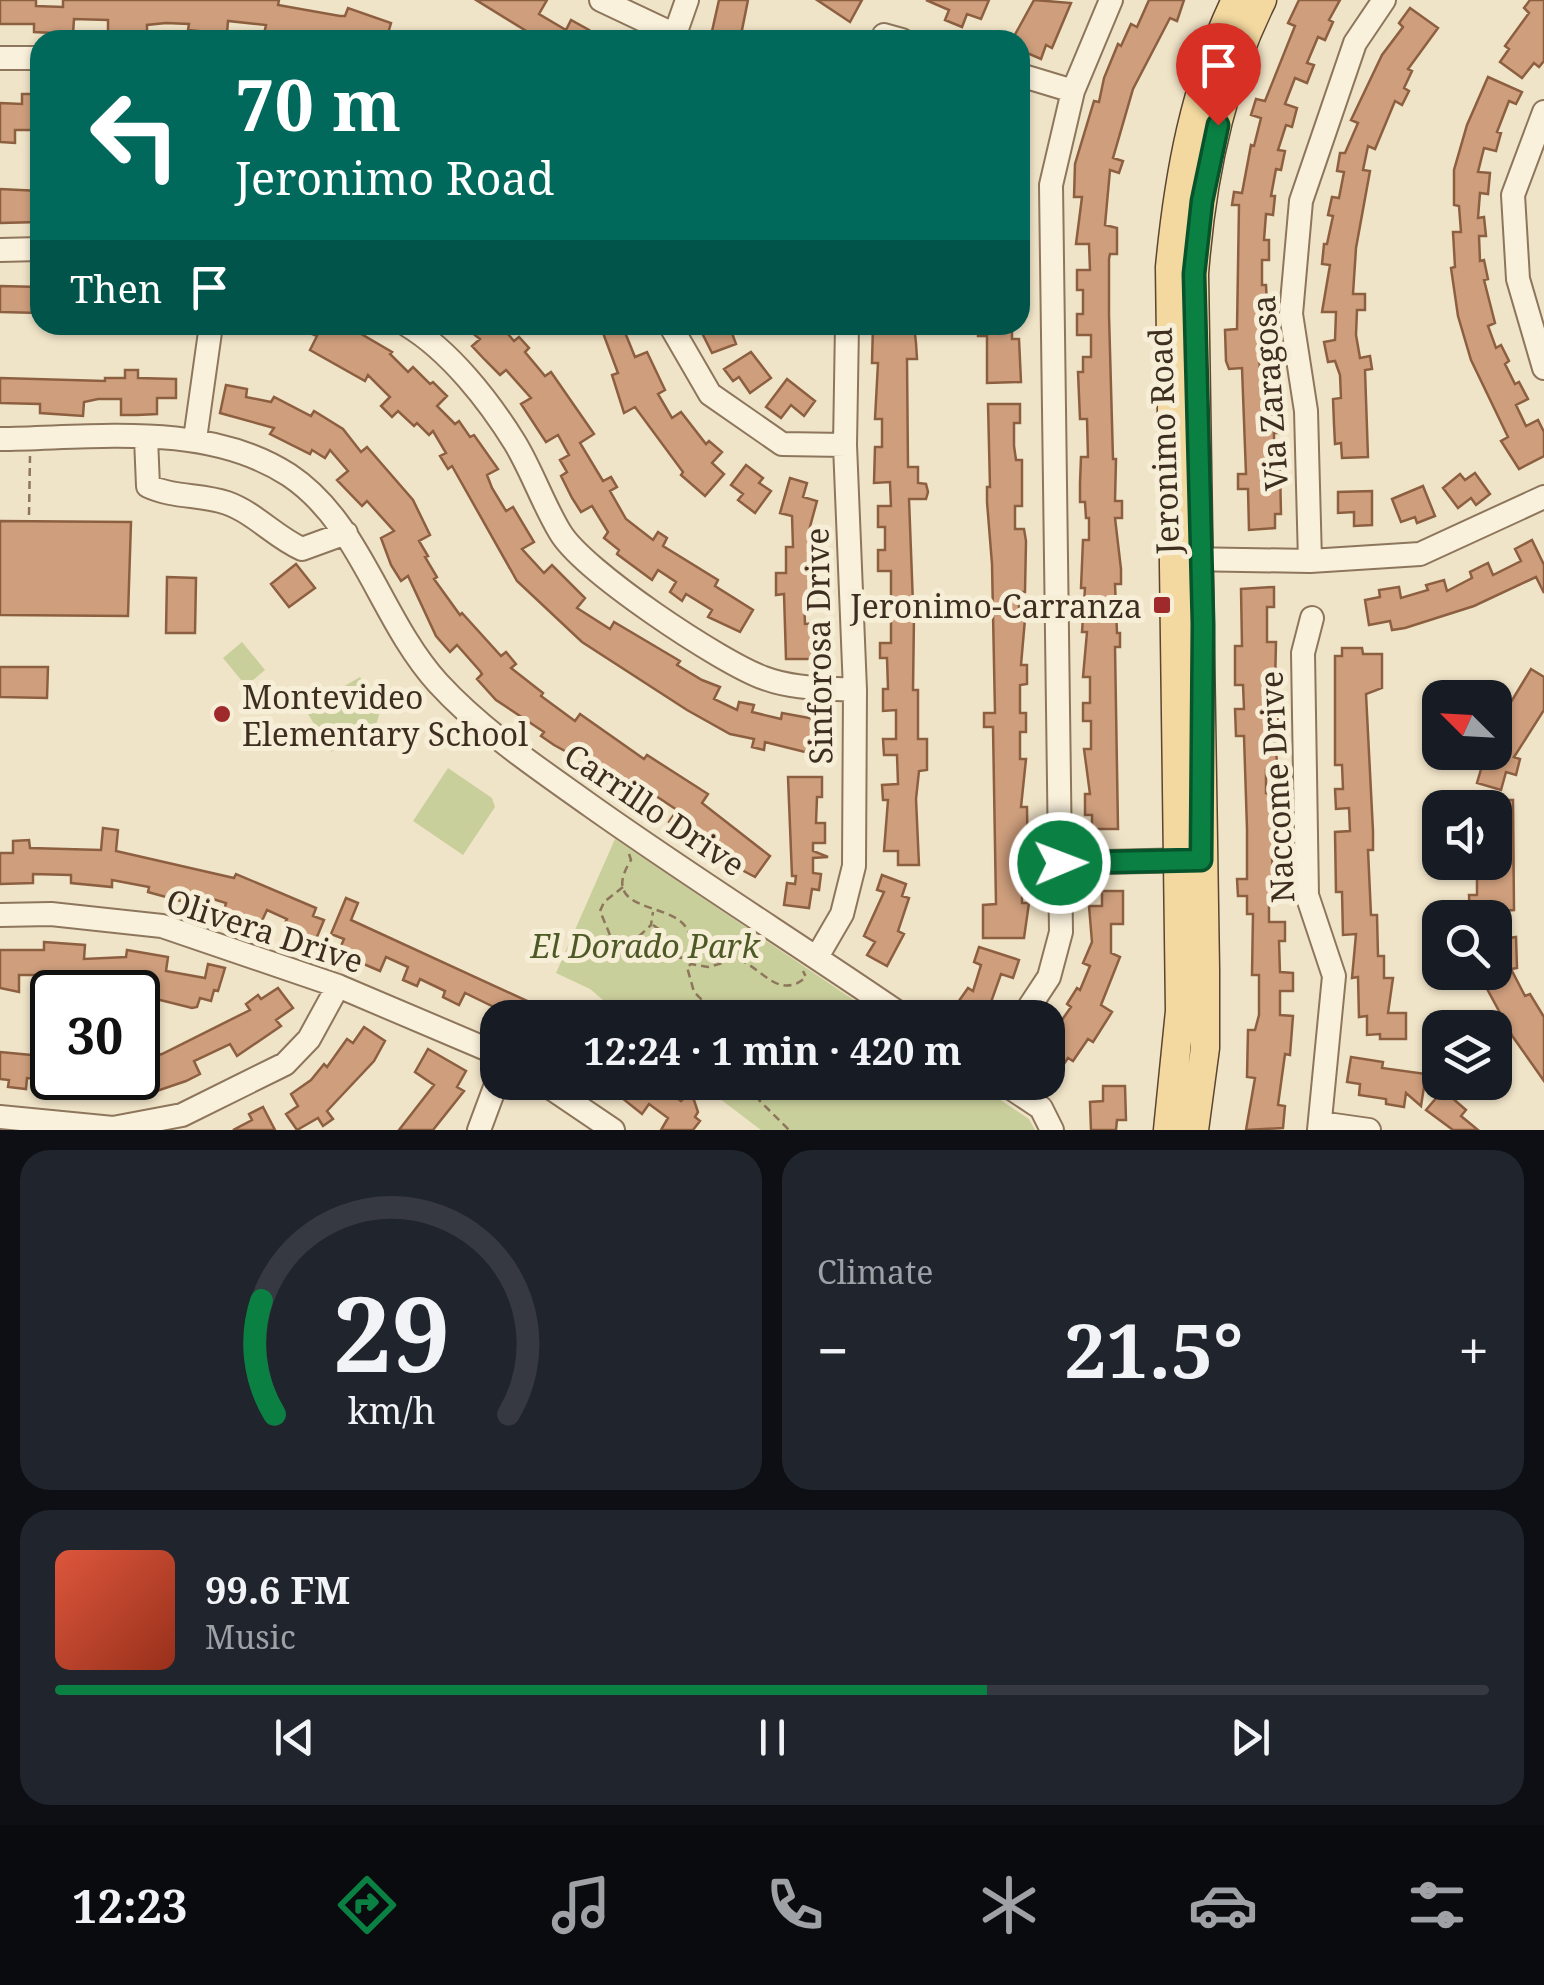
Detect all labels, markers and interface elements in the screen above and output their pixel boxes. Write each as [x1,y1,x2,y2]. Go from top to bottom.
pin [1176,23,1261,126]
icon: arrive [1191,38,1246,93]
text: 70 m [235,56,401,152]
icon: left [70,70,200,200]
text: Jeronimo Road [235,147,554,208]
icon: arrive [182,260,237,315]
text: Then [70,262,162,314]
street label: Via Zaragosa [1241,294,1297,492]
street label: Jeronimo Road [1138,326,1188,556]
street label: Sinforosa Drive [794,527,842,765]
place label: Jeronimo-Carranza [849,584,1142,627]
marker: Jeronimo-Carranza [1151,594,1173,616]
street label: Naccome Drive [1248,670,1304,904]
place label: Montevideo Elementary School [242,675,528,755]
north arrow [1422,680,1512,770]
map controls [1422,680,1512,1100]
marker: Montevideo Elementary School [211,703,233,725]
street label: Carrillo Drive [556,733,754,885]
button: sound [1422,790,1512,880]
position arrow [1008,811,1112,915]
street label: Olivera Drive [161,878,369,982]
button: search [1422,900,1512,990]
park label: El Dorado Park [529,924,761,967]
speed limit sign: 30 [30,970,160,1100]
button: layers [1422,1010,1512,1100]
text: 12:24 · 1 min · 420 m [583,1024,962,1076]
text: Climate [817,1250,933,1293]
text: 29 [332,1261,450,1402]
text: 21.5° [1064,1298,1243,1400]
text: − [817,1312,849,1387]
text: + [1458,1312,1489,1387]
text: km/h [347,1386,435,1434]
text: 99.6 FM [205,1563,350,1615]
text: Music [205,1615,296,1658]
icon: previous [267,1710,322,1765]
icon: pause [745,1710,800,1765]
icon: next [1223,1710,1278,1765]
icon: directions [332,1870,402,1940]
icon: music [546,1870,616,1940]
icon: phone [760,1870,830,1940]
icon: climate [974,1870,1044,1940]
icon: car [1188,1870,1258,1940]
icon: filters [1402,1870,1472,1940]
text: 12:23 [72,1875,187,1936]

